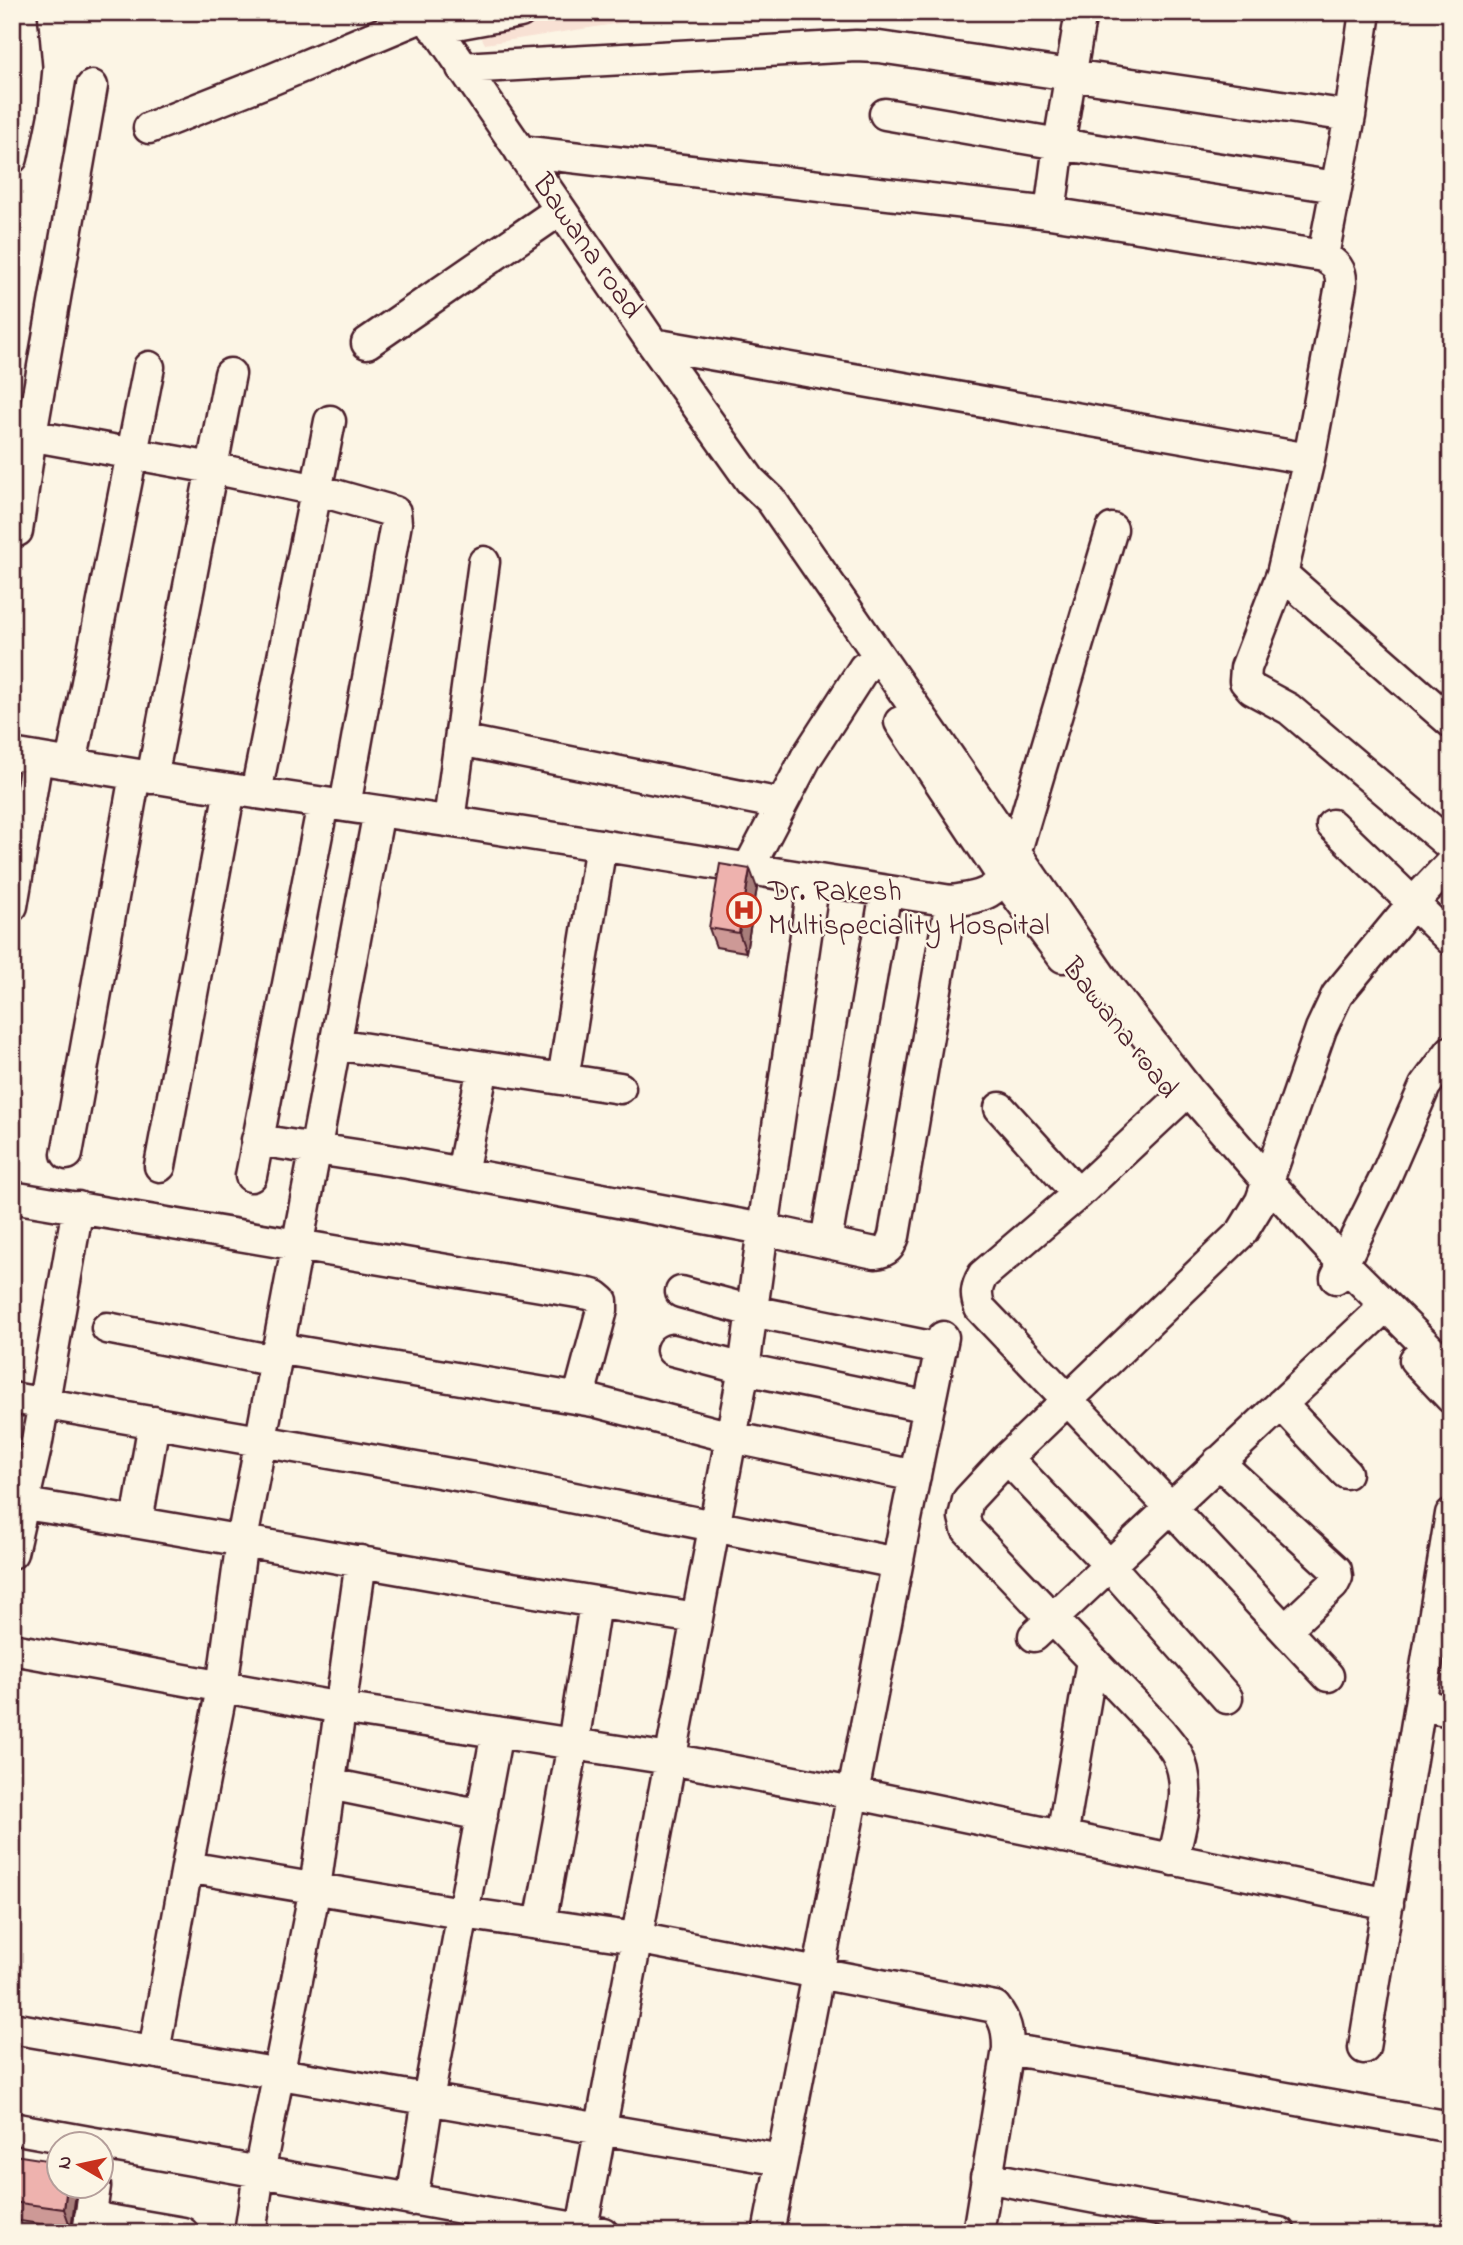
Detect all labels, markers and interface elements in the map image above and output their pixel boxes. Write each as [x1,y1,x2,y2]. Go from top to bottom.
street label: Bawana road [519,164,652,329]
place label: Dr. Rakesh Multispeciality Hospital [767,871,1050,949]
hospital icon: Dr. Rakesh Multispeciality Hospital [725,891,763,929]
street label: Bawana road [1049,948,1188,1109]
north arrow [46,2130,116,2200]
text: N [51,2154,80,2171]

